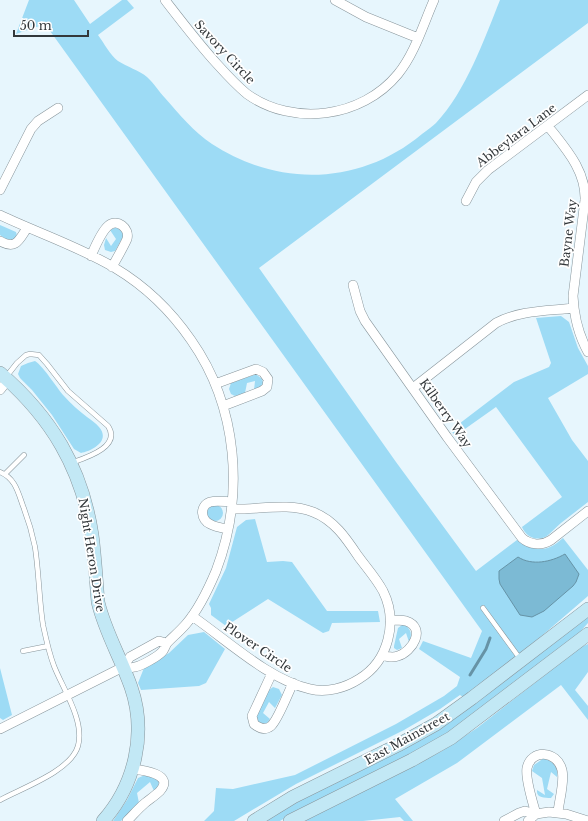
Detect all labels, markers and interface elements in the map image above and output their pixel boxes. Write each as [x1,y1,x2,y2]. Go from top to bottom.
scale bar [14,12,88,38]
street label: Savory Circle [192,17,259,87]
text: 50 m [20,18,52,33]
street label: Abbeylara Lane [472,100,559,170]
street label: Bayne Way [556,198,580,268]
street label: Kilberry Way [417,376,476,451]
street label: Night Heron Drive [76,497,108,613]
street label: Plover Circle [221,619,295,675]
street label: East Mainstreet [362,708,452,768]

